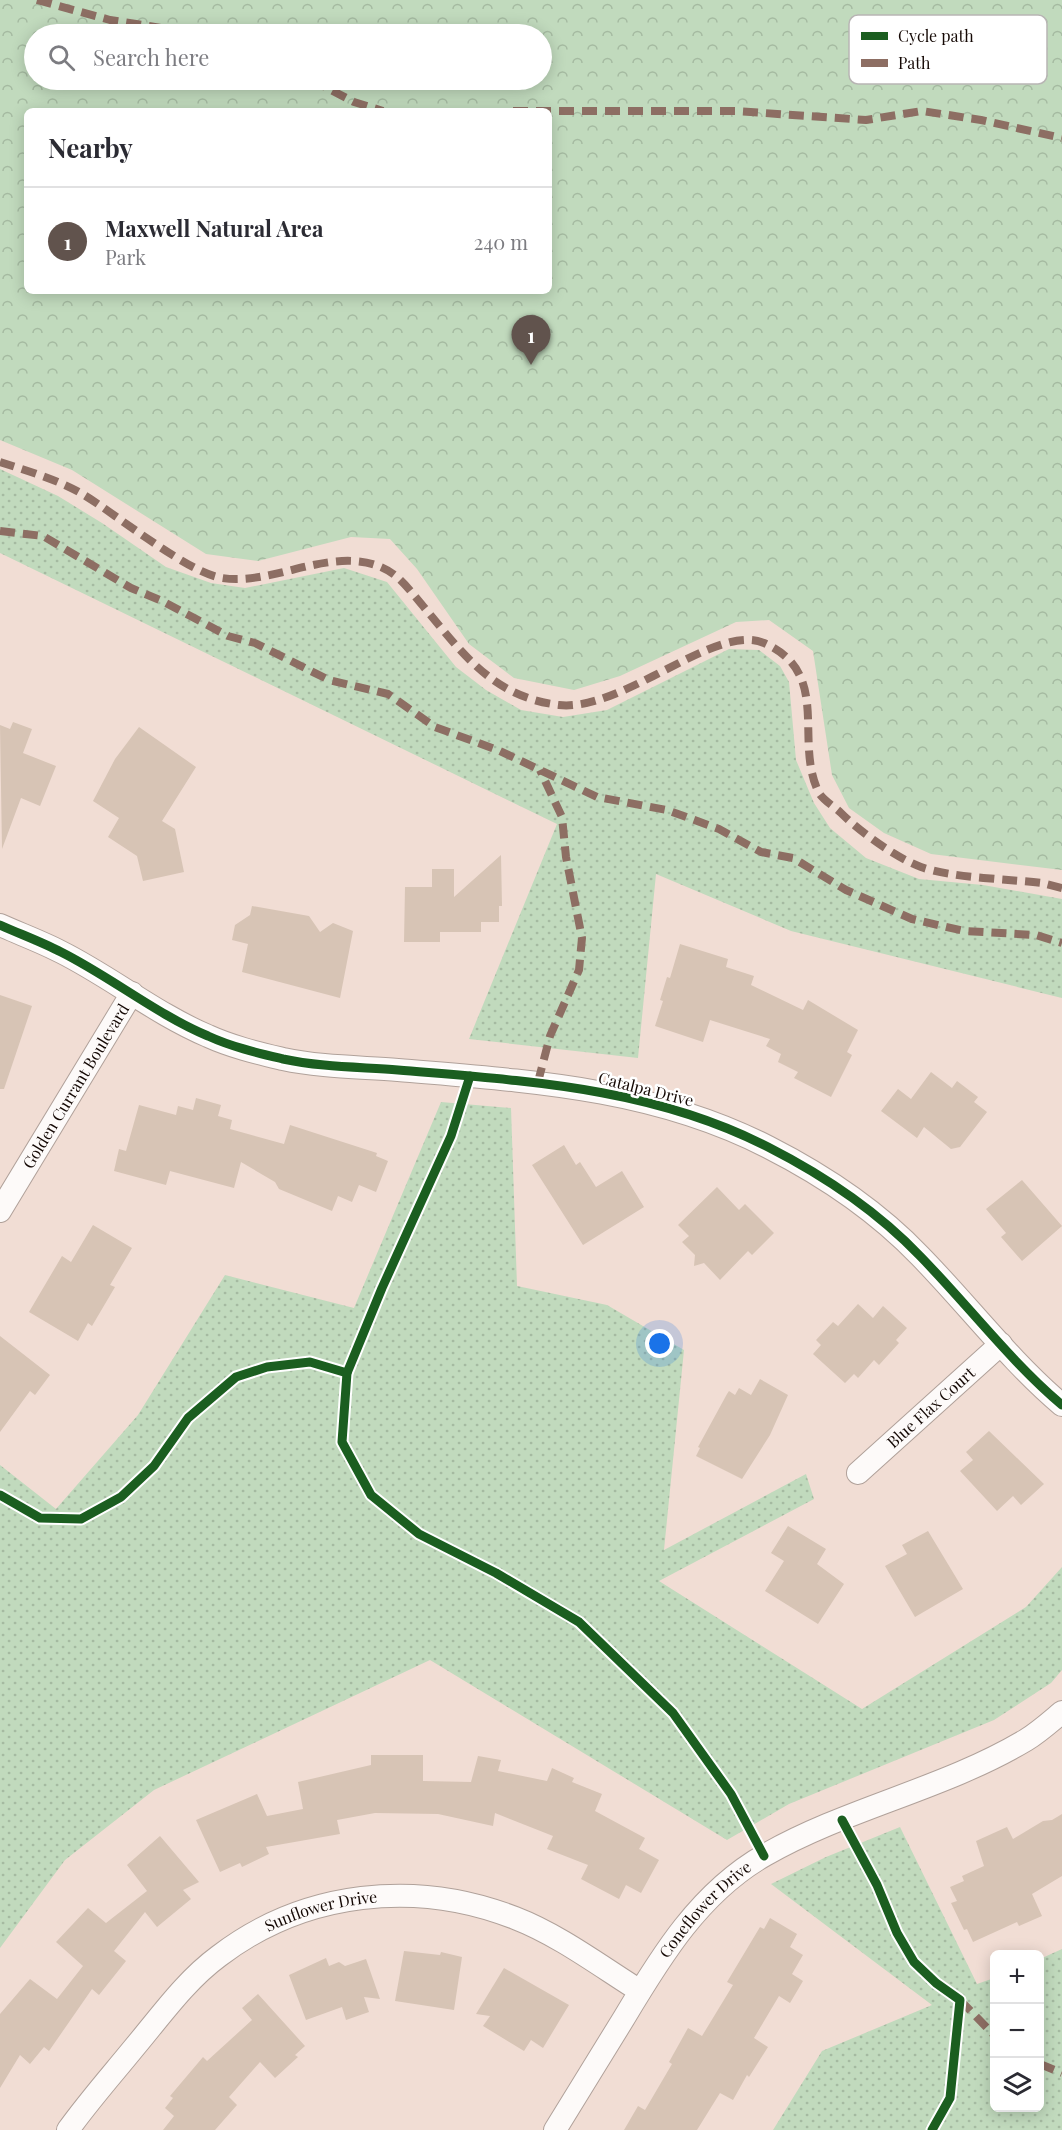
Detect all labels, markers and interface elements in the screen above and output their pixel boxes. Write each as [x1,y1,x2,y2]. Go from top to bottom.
legend [849,15,1047,84]
search box [24,24,552,90]
text: Cycle path [898,25,974,46]
icon: search [45,41,78,74]
text: Search here [93,42,209,72]
text: Path [898,52,931,73]
text: Nearby [48,130,133,165]
text: Maxwell Natural Area [105,213,323,243]
text: 1 [64,228,71,255]
text: 240 m [474,228,528,255]
text: Park [105,243,146,270]
pin: 1 [512,316,550,365]
street label: Golden Currant Boulevard [17,1000,133,1172]
street label: Catalpa Drive [596,1067,696,1110]
your location [645,1329,674,1358]
street label: Blue Flax Court [882,1362,979,1452]
street label: Coneflower Drive [654,1856,755,1962]
street label: Sunflower Drive [261,1886,378,1936]
map controls [990,1950,1044,2112]
button: + [990,1950,1044,2004]
button: − [990,2004,1044,2058]
button: layers [990,2058,1044,2112]

